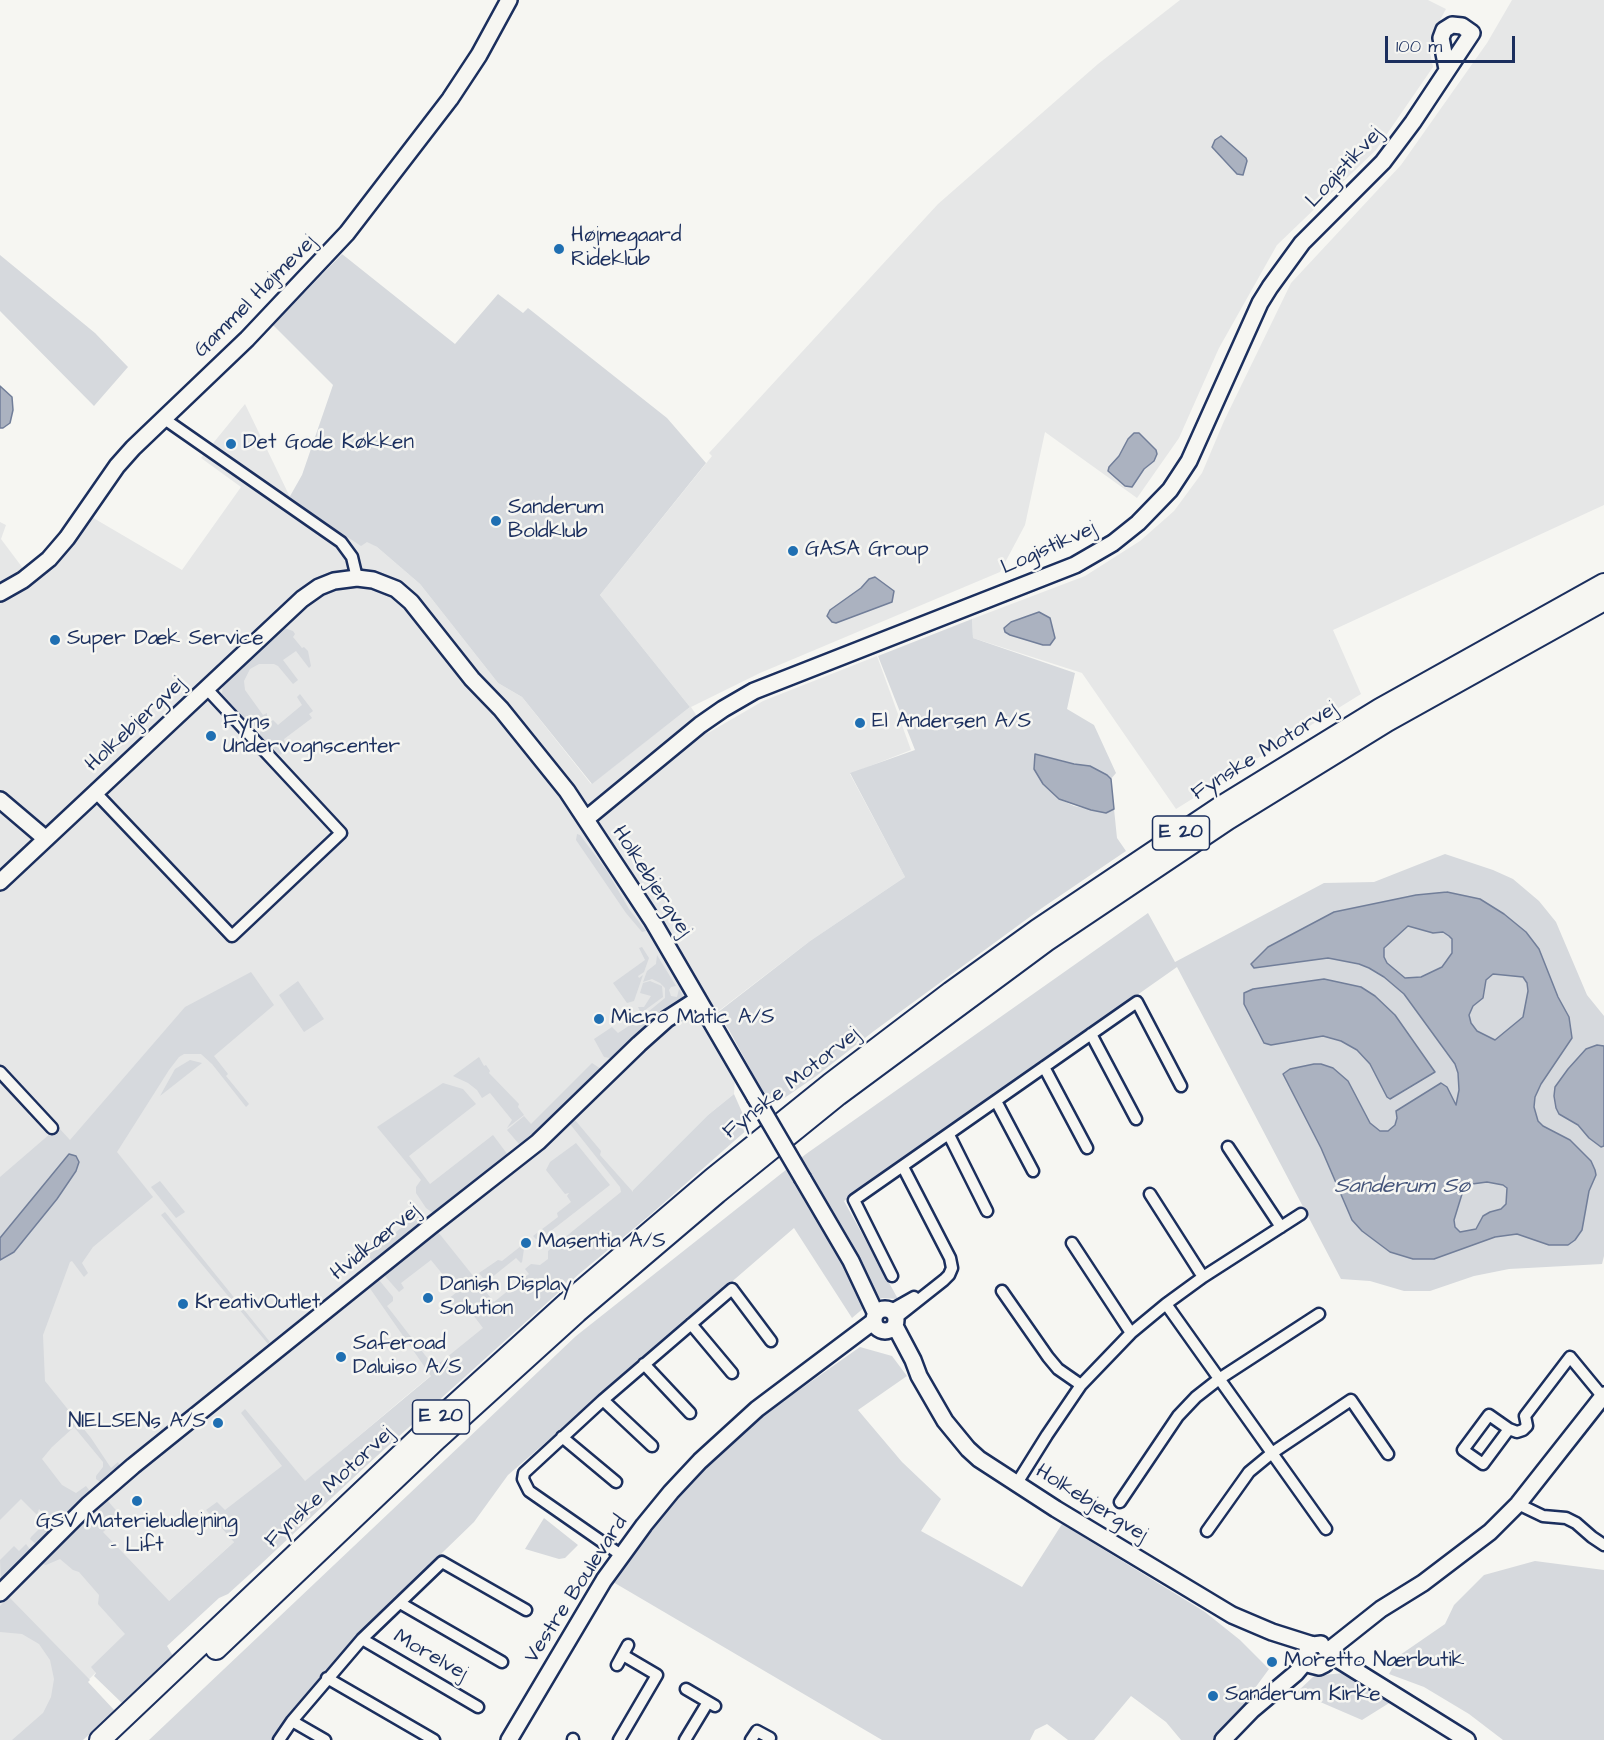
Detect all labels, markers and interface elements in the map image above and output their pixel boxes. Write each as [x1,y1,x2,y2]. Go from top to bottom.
scale bar [1388,24,1518,62]
text: 100 m [1396,34,1442,59]
street label: Logistikvej [1301,122,1389,214]
place label: Højmegaard Rideklub [571,224,682,274]
street label: Gammel Højmevej [189,230,323,364]
marker: Højmegaard Rideklub [552,242,566,256]
place label: Det Gode Køkken [243,431,414,457]
marker: Det Gode Køkken [224,437,238,451]
place label: Sanderum Boldklub [508,496,603,546]
marker: Sanderum Boldklub [489,514,503,528]
street label: Logistikvej [998,517,1100,581]
place label: GASA Group [805,538,929,564]
marker: GASA Group [786,544,800,558]
place label: Super Dæk Service [67,627,264,653]
marker: Super Dæk Service [48,633,62,647]
street label: Holkebjergvej [81,672,191,778]
street label: Fynske Motorvej [1188,697,1342,807]
place label: El Andersen A/S [872,710,1031,736]
place label: Fyns Undervognscenter [223,711,400,761]
marker: El Andersen A/S [853,716,867,730]
marker: Fyns Undervognscenter [204,729,218,743]
road number: E 20 [1152,816,1210,850]
street label: Holkebjergvej [606,822,696,942]
place label: Micro Matic A/S [611,1006,775,1032]
marker: Micro Matic A/S [592,1012,606,1026]
street label: Fynske Motorvej [719,1023,865,1145]
water label: Sanderum Sø [1334,1174,1470,1200]
street label: Hvidkærvej [326,1199,426,1287]
place label: Masentia A/S [538,1230,666,1256]
marker: Masentia A/S [519,1236,533,1250]
place label: Danish Display Solution [440,1273,572,1323]
place label: KreativOutlet [195,1291,320,1317]
marker: Danish Display Solution [421,1291,435,1305]
marker: KreativOutlet [176,1297,190,1311]
place label: Saferoad Daluiso A/S [353,1332,462,1382]
marker: Saferoad Daluiso A/S [334,1350,348,1364]
road number: E 20 [412,1400,470,1434]
place label: NIELSENs A/S [68,1410,206,1436]
marker: NIELSENs A/S [211,1416,225,1430]
street label: Fynske Motorvej [260,1422,400,1554]
street label: Holkebjergvej [1030,1460,1152,1548]
marker: GSV Materieludlejning - Lift [130,1494,144,1508]
place label: GSV Materieludlejning - Lift [36,1510,238,1560]
street label: Vestre Boulevard [520,1511,634,1669]
street label: Morelvej [388,1625,472,1687]
place label: Moretto Nærbutik [1284,1649,1465,1675]
marker: Moretto Nærbutik [1265,1655,1279,1669]
place label: Sanderum Kirke [1225,1683,1381,1709]
marker: Sanderum Kirke [1206,1689,1220,1703]

